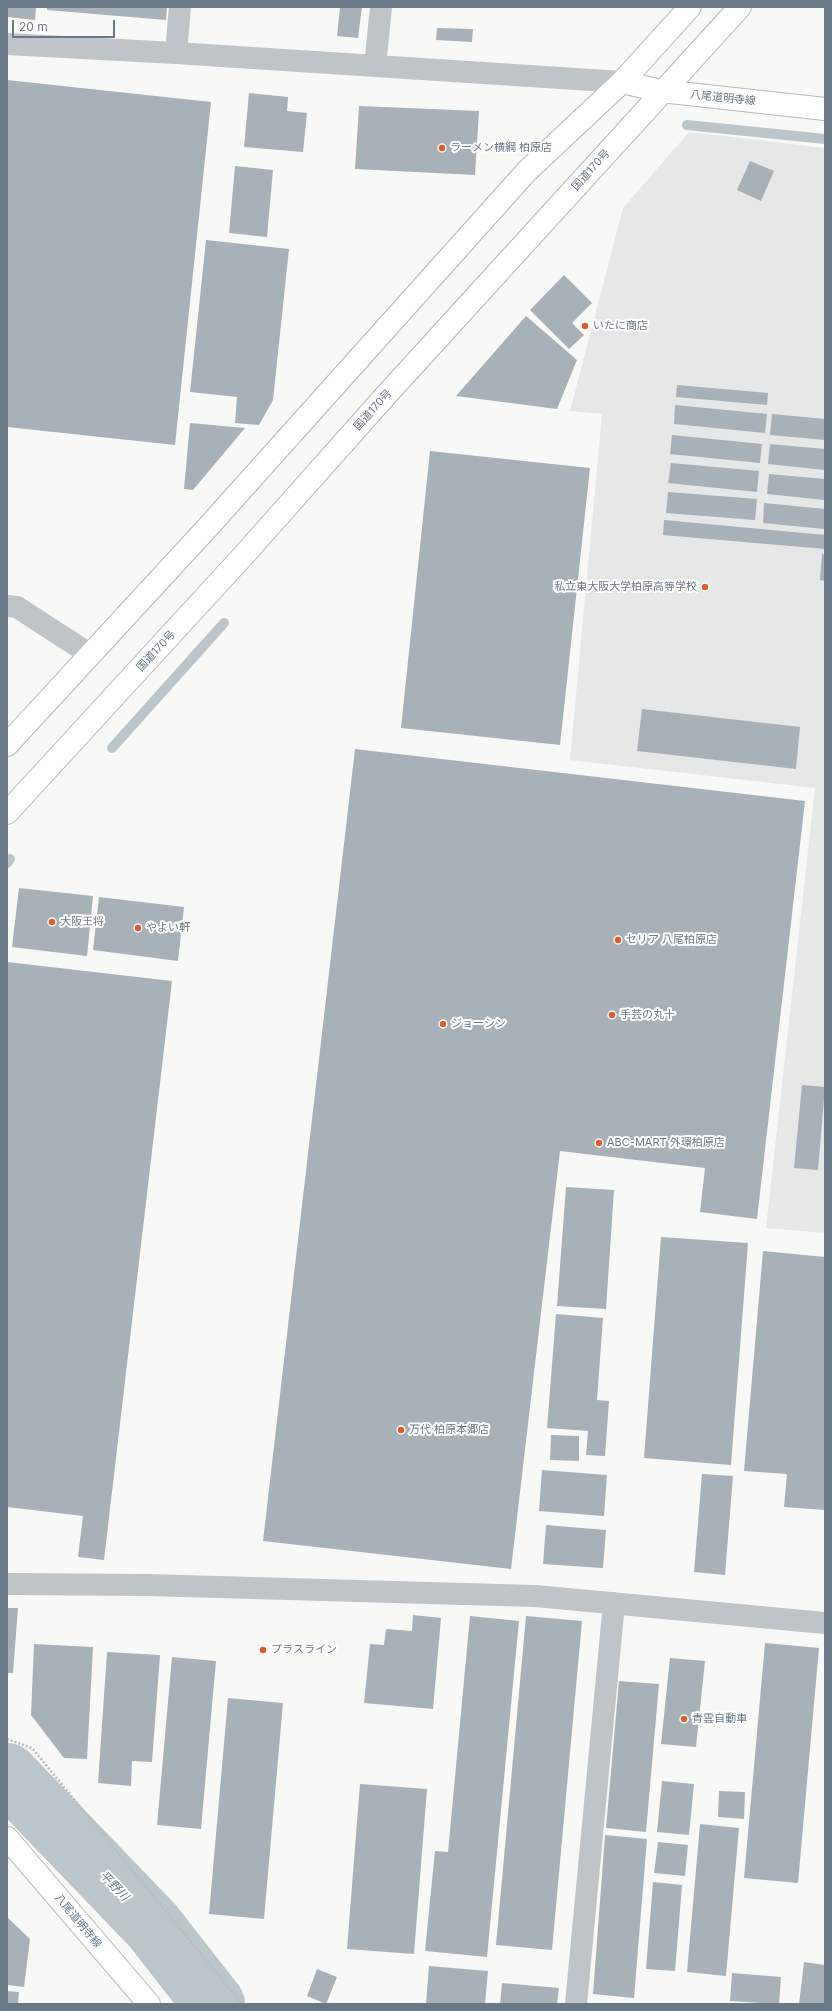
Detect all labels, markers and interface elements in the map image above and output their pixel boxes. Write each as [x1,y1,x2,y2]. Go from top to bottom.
scale bar [14,12,117,38]
text: 20 m [19,19,48,34]
street label: 八尾道明寺線 [689,88,757,108]
place label: ラーメン横綱 柏原店 [450,141,552,155]
marker: ラーメン横綱 柏原店 [437,143,447,153]
street label: 国道170号 [569,147,613,193]
place label: いたに商店 [593,319,648,333]
marker: いたに商店 [580,321,590,331]
street label: 国道170号 [351,387,395,433]
place label: 私立東大阪大学柏原高等学校 [554,580,697,594]
marker: 私立東大阪大学柏原高等学校 [700,582,710,592]
street label: 国道170号 [134,628,178,674]
place label: 大阪王将 [60,915,104,929]
marker: 大阪王将 [47,917,57,927]
place label: やよい軒 [146,921,190,935]
marker: やよい軒 [133,923,143,933]
place label: セリア 八尾柏原店 [626,933,717,947]
marker: セリア 八尾柏原店 [613,935,623,945]
place label: 手芸の丸十 [620,1008,675,1022]
marker: 手芸の丸十 [607,1010,617,1020]
place label: ジョーシン [451,1017,506,1031]
marker: ジョーシン [438,1019,448,1029]
place label: ABC-MART 外環柏原店 [607,1136,725,1150]
marker: ABC-MART 外環柏原店 [594,1138,604,1148]
place label: 万代 柏原本郷店 [409,1423,489,1437]
marker: 万代 柏原本郷店 [396,1425,406,1435]
place label: プラスライン [271,1643,337,1657]
marker: プラスライン [258,1645,268,1655]
place label: 青雲自動車 [692,1712,747,1726]
marker: 青雲自動車 [679,1714,689,1724]
water label: 平野川 [96,1868,132,1904]
street label: 八尾道明寺線 [52,1891,104,1951]

